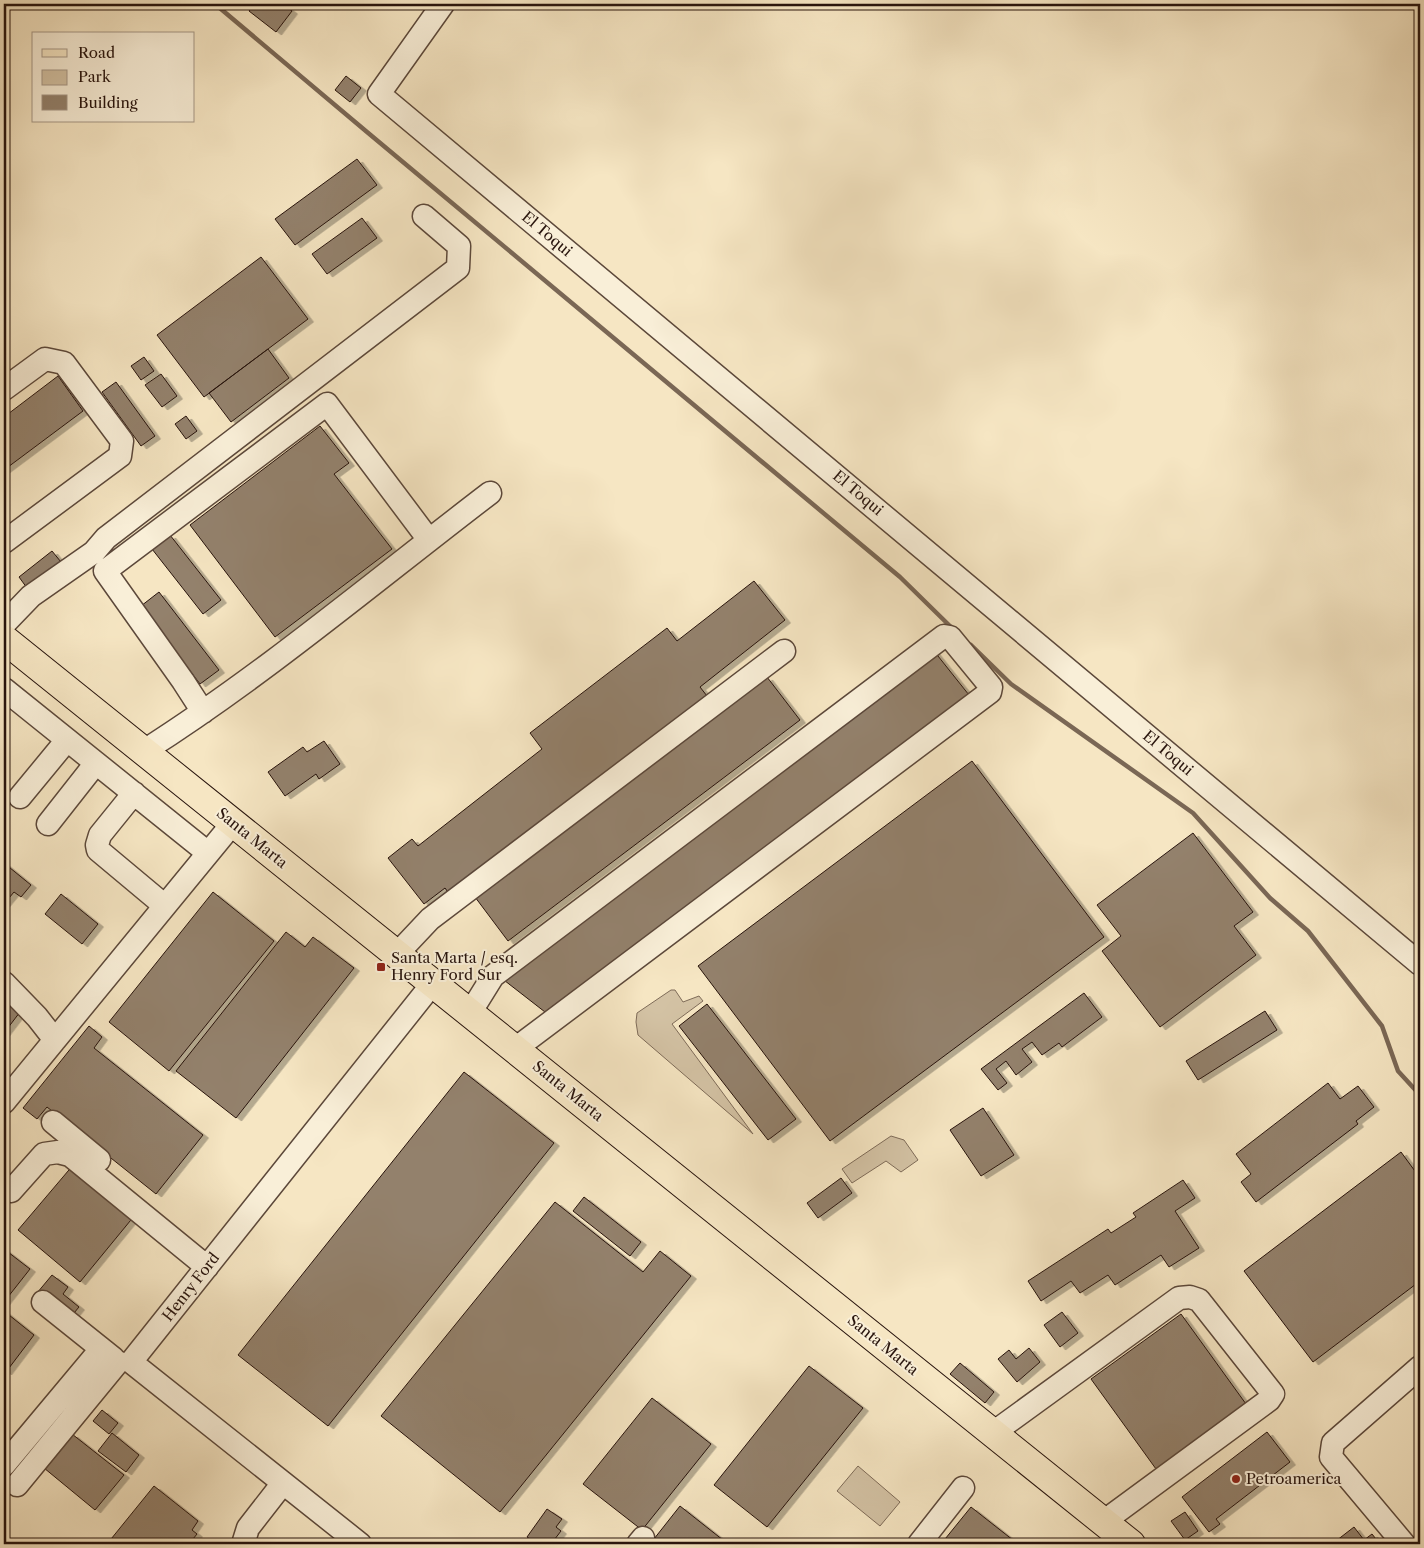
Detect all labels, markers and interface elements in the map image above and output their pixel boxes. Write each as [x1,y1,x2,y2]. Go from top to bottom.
legend [32,32,195,122]
text: Road [78,43,115,62]
text: Park [78,67,112,86]
text: Building [78,93,138,112]
street label: El Toqui [518,207,577,261]
street label: El Toqui [829,466,888,520]
street label: El Toqui [1139,726,1198,780]
street label: Santa Marta [213,803,292,872]
place label: Santa Marta / esq. Henry Ford Sur [391,948,518,984]
marker: Santa Marta / esq. Henry Ford Sur [375,961,387,973]
street label: Santa Marta [529,1056,608,1125]
street label: Henry Ford [158,1249,223,1325]
street label: Santa Marta [844,1310,923,1379]
place label: Petroamerica [1246,1469,1342,1488]
marker: Petroamerica [1230,1473,1242,1485]

